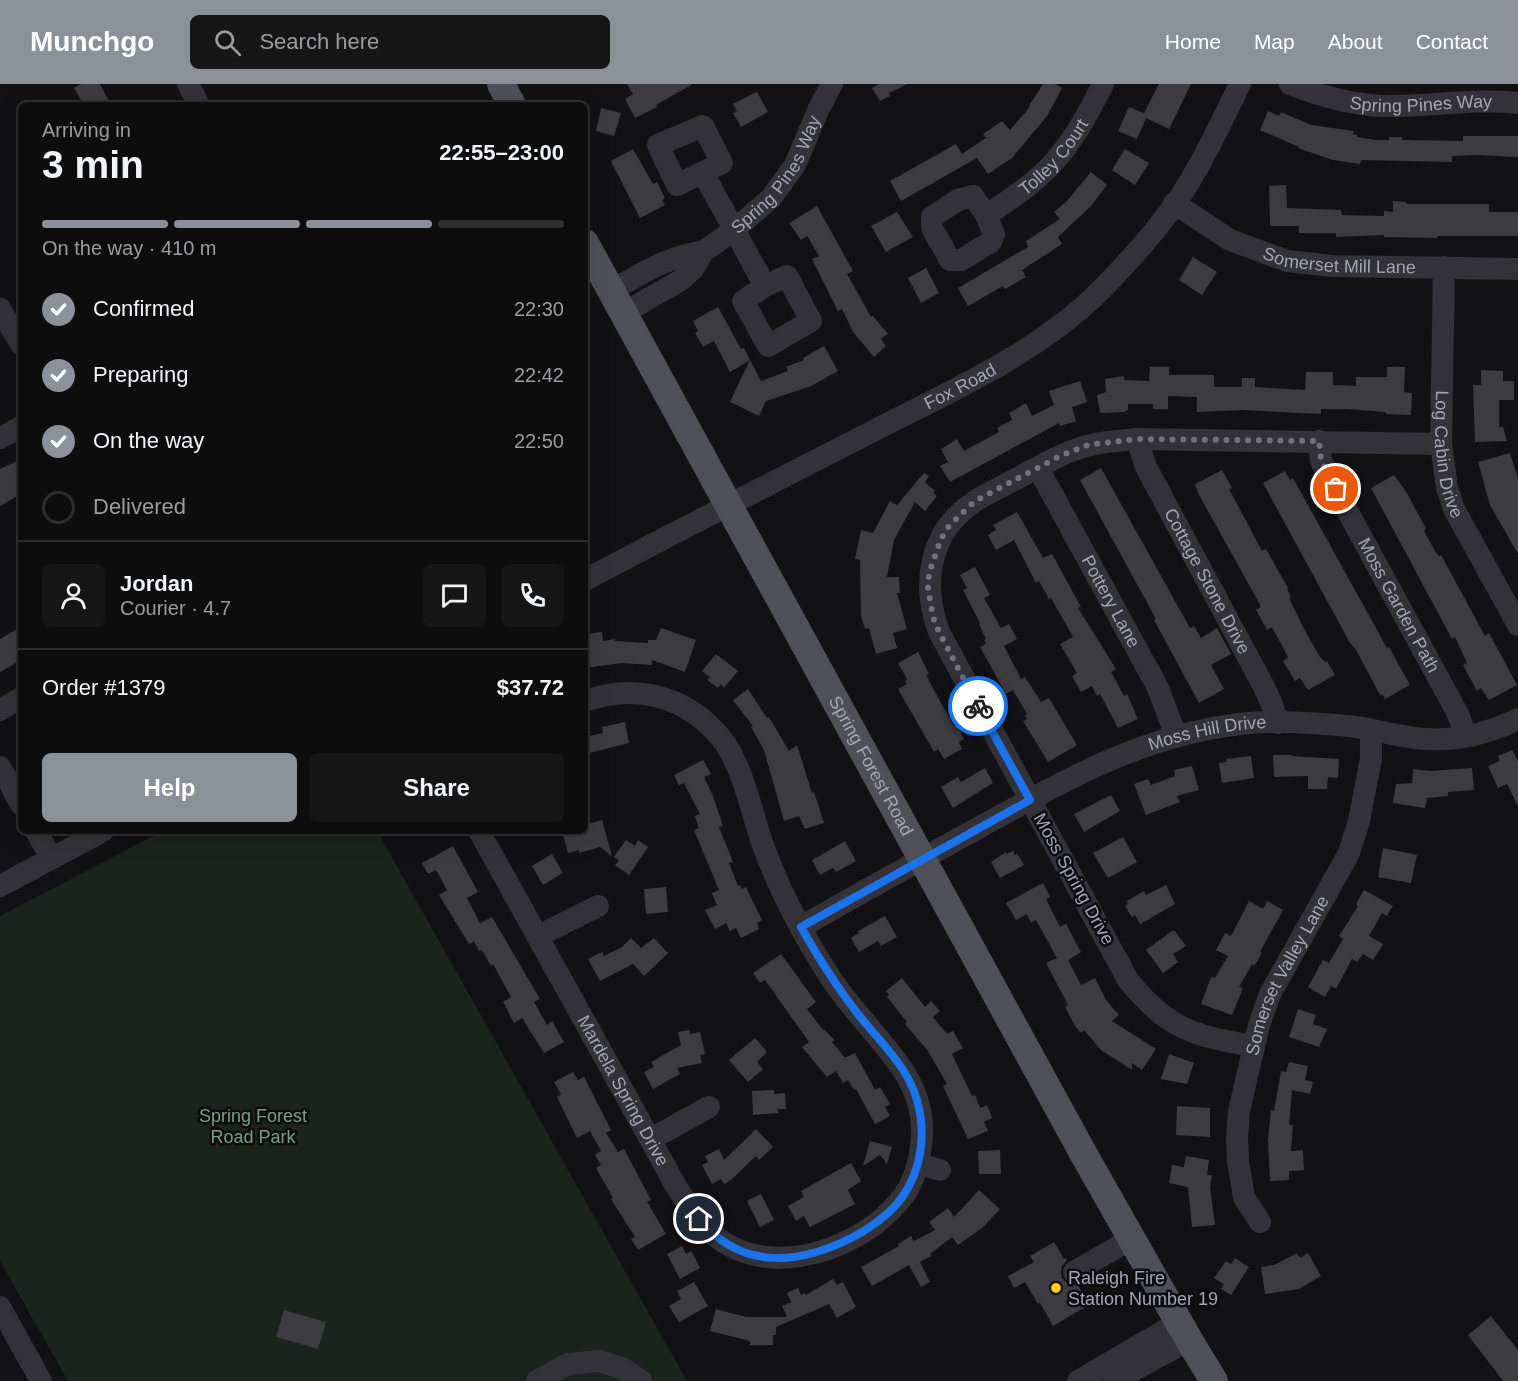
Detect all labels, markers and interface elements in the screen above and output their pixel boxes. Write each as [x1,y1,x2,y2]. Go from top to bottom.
search box [190,15,610,69]
text: Munchgo [30,26,154,57]
icon: search [211,26,244,59]
text: Search here [259,29,379,54]
text: Home [1165,30,1221,53]
text: Map [1254,30,1295,53]
text: About [1328,30,1383,53]
text: Contact [1416,30,1488,53]
street label: Spring Pines Way [1348,91,1492,116]
street label: Spring Pines Way [727,113,825,238]
street label: Tolley Court [1015,116,1092,199]
text: Arriving in [42,119,131,141]
text: 22:55–23:00 [439,140,564,165]
text: 3 min [42,143,144,186]
text: On the way · 410 m [42,237,217,259]
street label: Somerset Mill Lane [1260,243,1416,277]
icon: check [42,293,75,326]
text: Confirmed [93,296,194,321]
text: 22:30 [514,298,564,320]
icon: check [42,359,75,392]
street label: Fox Road [921,359,999,414]
text: Preparing [93,362,188,387]
text: 22:42 [514,364,564,386]
street label: Log Cabin Drive [1431,390,1467,522]
icon: check [42,425,75,458]
text: On the way [93,428,204,453]
text: 22:50 [514,430,564,452]
pin [1310,463,1361,514]
icon: bag [1319,472,1352,505]
text: Delivered [93,494,186,519]
street label: Cottage Stone Drive [1160,505,1254,657]
street label: Moss Garden Path [1354,535,1443,676]
street label: Pottery Lane [1078,552,1144,651]
button: person [42,564,105,627]
button: chat [423,564,486,627]
button: phone [501,564,564,627]
text: Jordan [120,571,193,596]
text: Courier · 4.7 [120,597,231,619]
text: Order #1379 [42,675,166,700]
text: $37.72 [497,675,564,700]
courier [948,676,1008,736]
icon: bike [962,690,995,723]
street label: Spring Forest Road [825,693,917,839]
street label: Moss Hill Drive [1146,712,1267,755]
button: Help [42,753,297,822]
button: Share [309,753,564,822]
street label: Moss Spring Drive [1030,810,1118,948]
street label: Somerset Valley Lane [1242,892,1333,1057]
street label: Mardela Spring Drive [573,1012,673,1170]
park label: Spring Forest Road Park [199,1106,307,1147]
pin [673,1193,724,1244]
icon: home [682,1202,715,1235]
place label: Raleigh Fire Station Number 19 [1068,1268,1218,1309]
marker: Raleigh Fire Station Number 19 [1049,1281,1063,1295]

